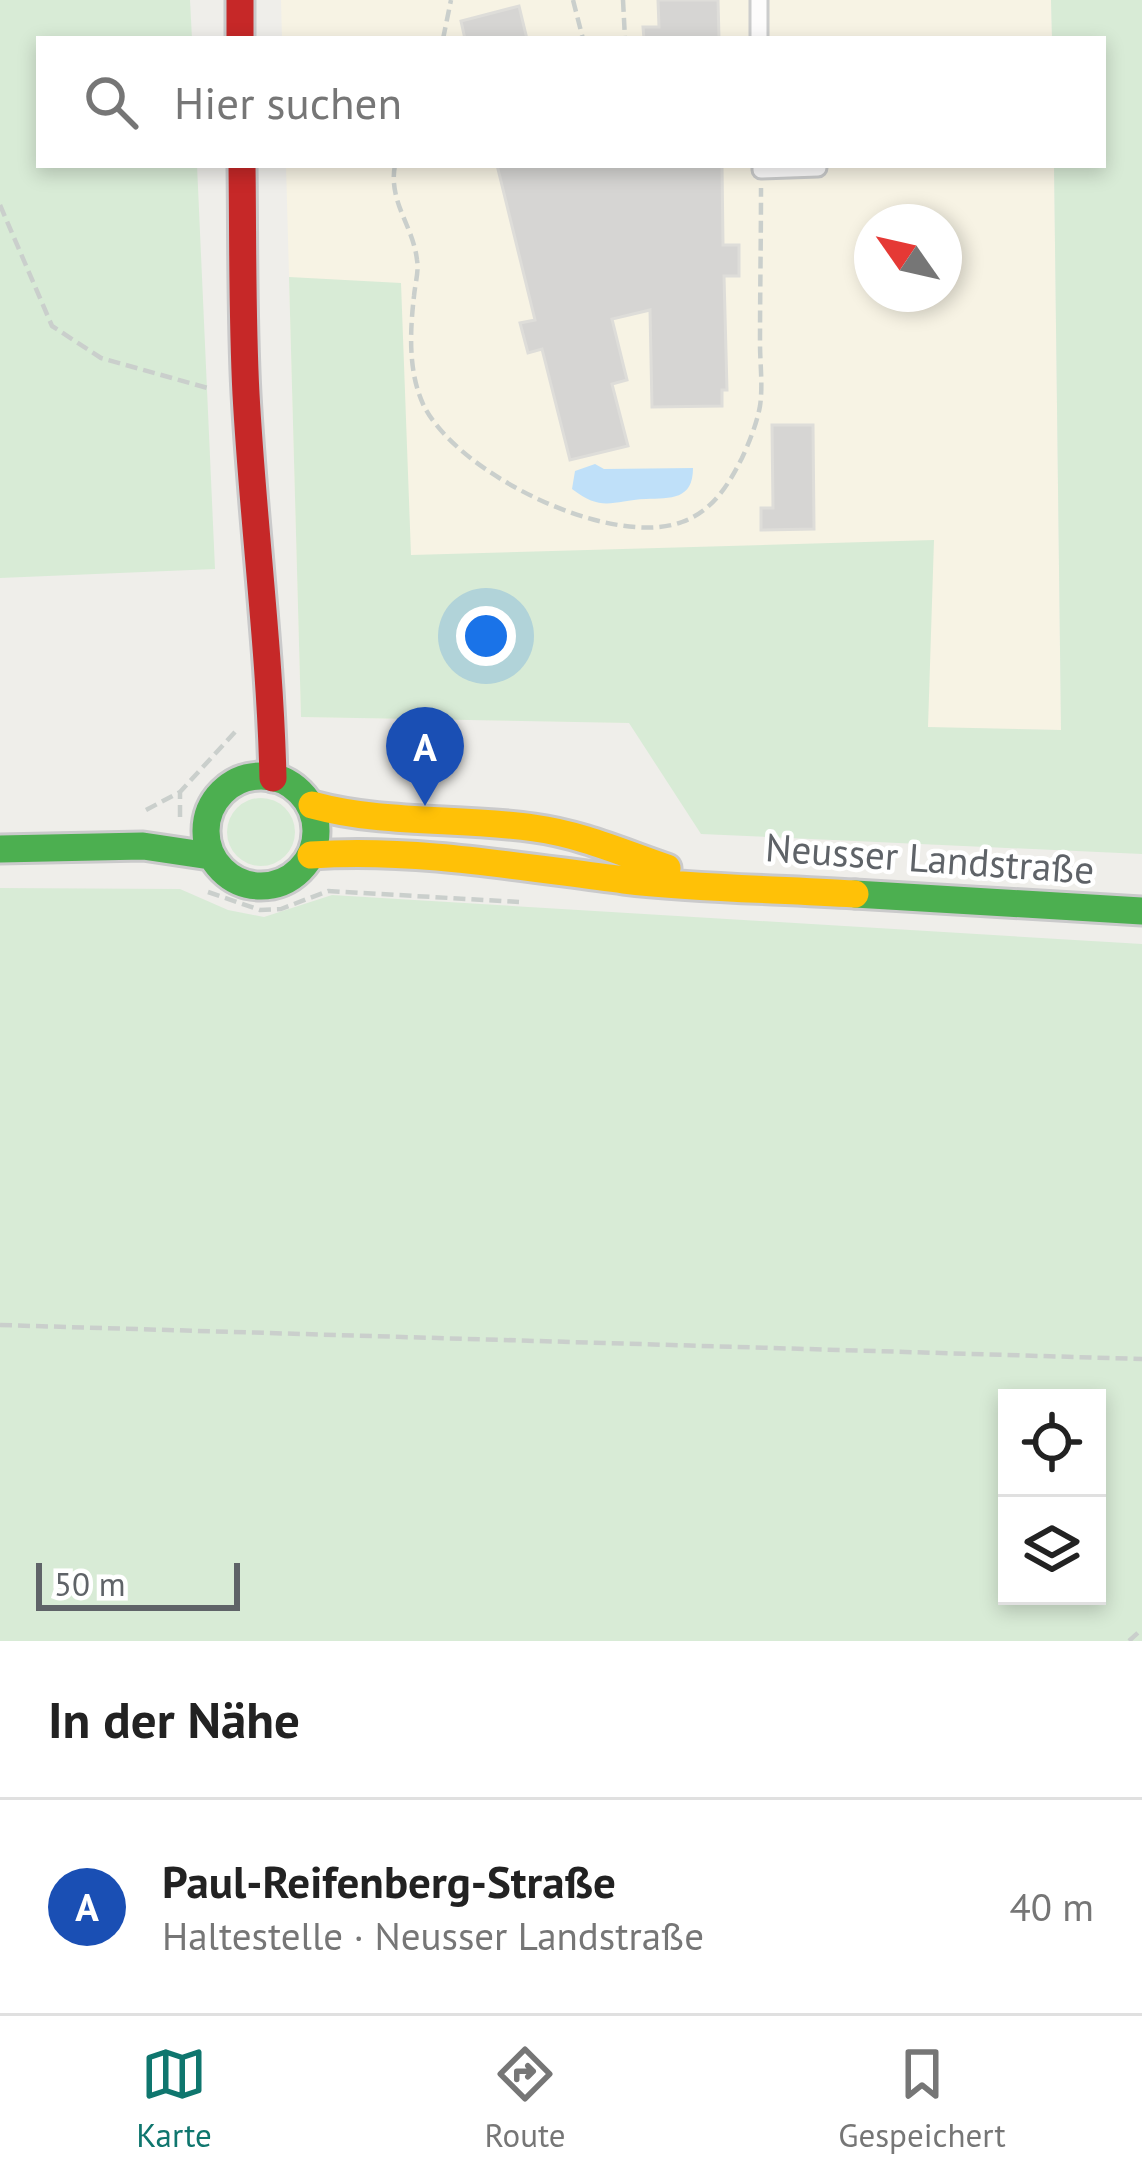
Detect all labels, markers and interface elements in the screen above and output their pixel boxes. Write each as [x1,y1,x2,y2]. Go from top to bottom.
search box [36,36,1106,168]
icon: search [78,69,144,135]
text: Hier suchen [174,73,402,131]
north arrow [854,204,962,312]
your location [456,606,516,666]
pin: A [386,707,464,806]
street label: Neusser Landstraße [764,821,1096,895]
map controls [998,1389,1106,1605]
button: locate [998,1389,1106,1497]
button: layers [998,1497,1106,1605]
scale bar [36,1557,240,1610]
text: 50 m [54,1562,126,1605]
text: In der Nähe [48,1686,300,1752]
text: Paul-Reifenberg-Straße [162,1852,616,1910]
text: A [75,1881,99,1932]
text: 40 m [1009,1881,1094,1932]
text: Haltestelle · Neusser Landstraße [162,1910,704,1961]
tab: Karte [136,2041,212,2156]
tab: Route [484,2041,566,2156]
tab: Gespeichert [838,2041,1006,2156]

